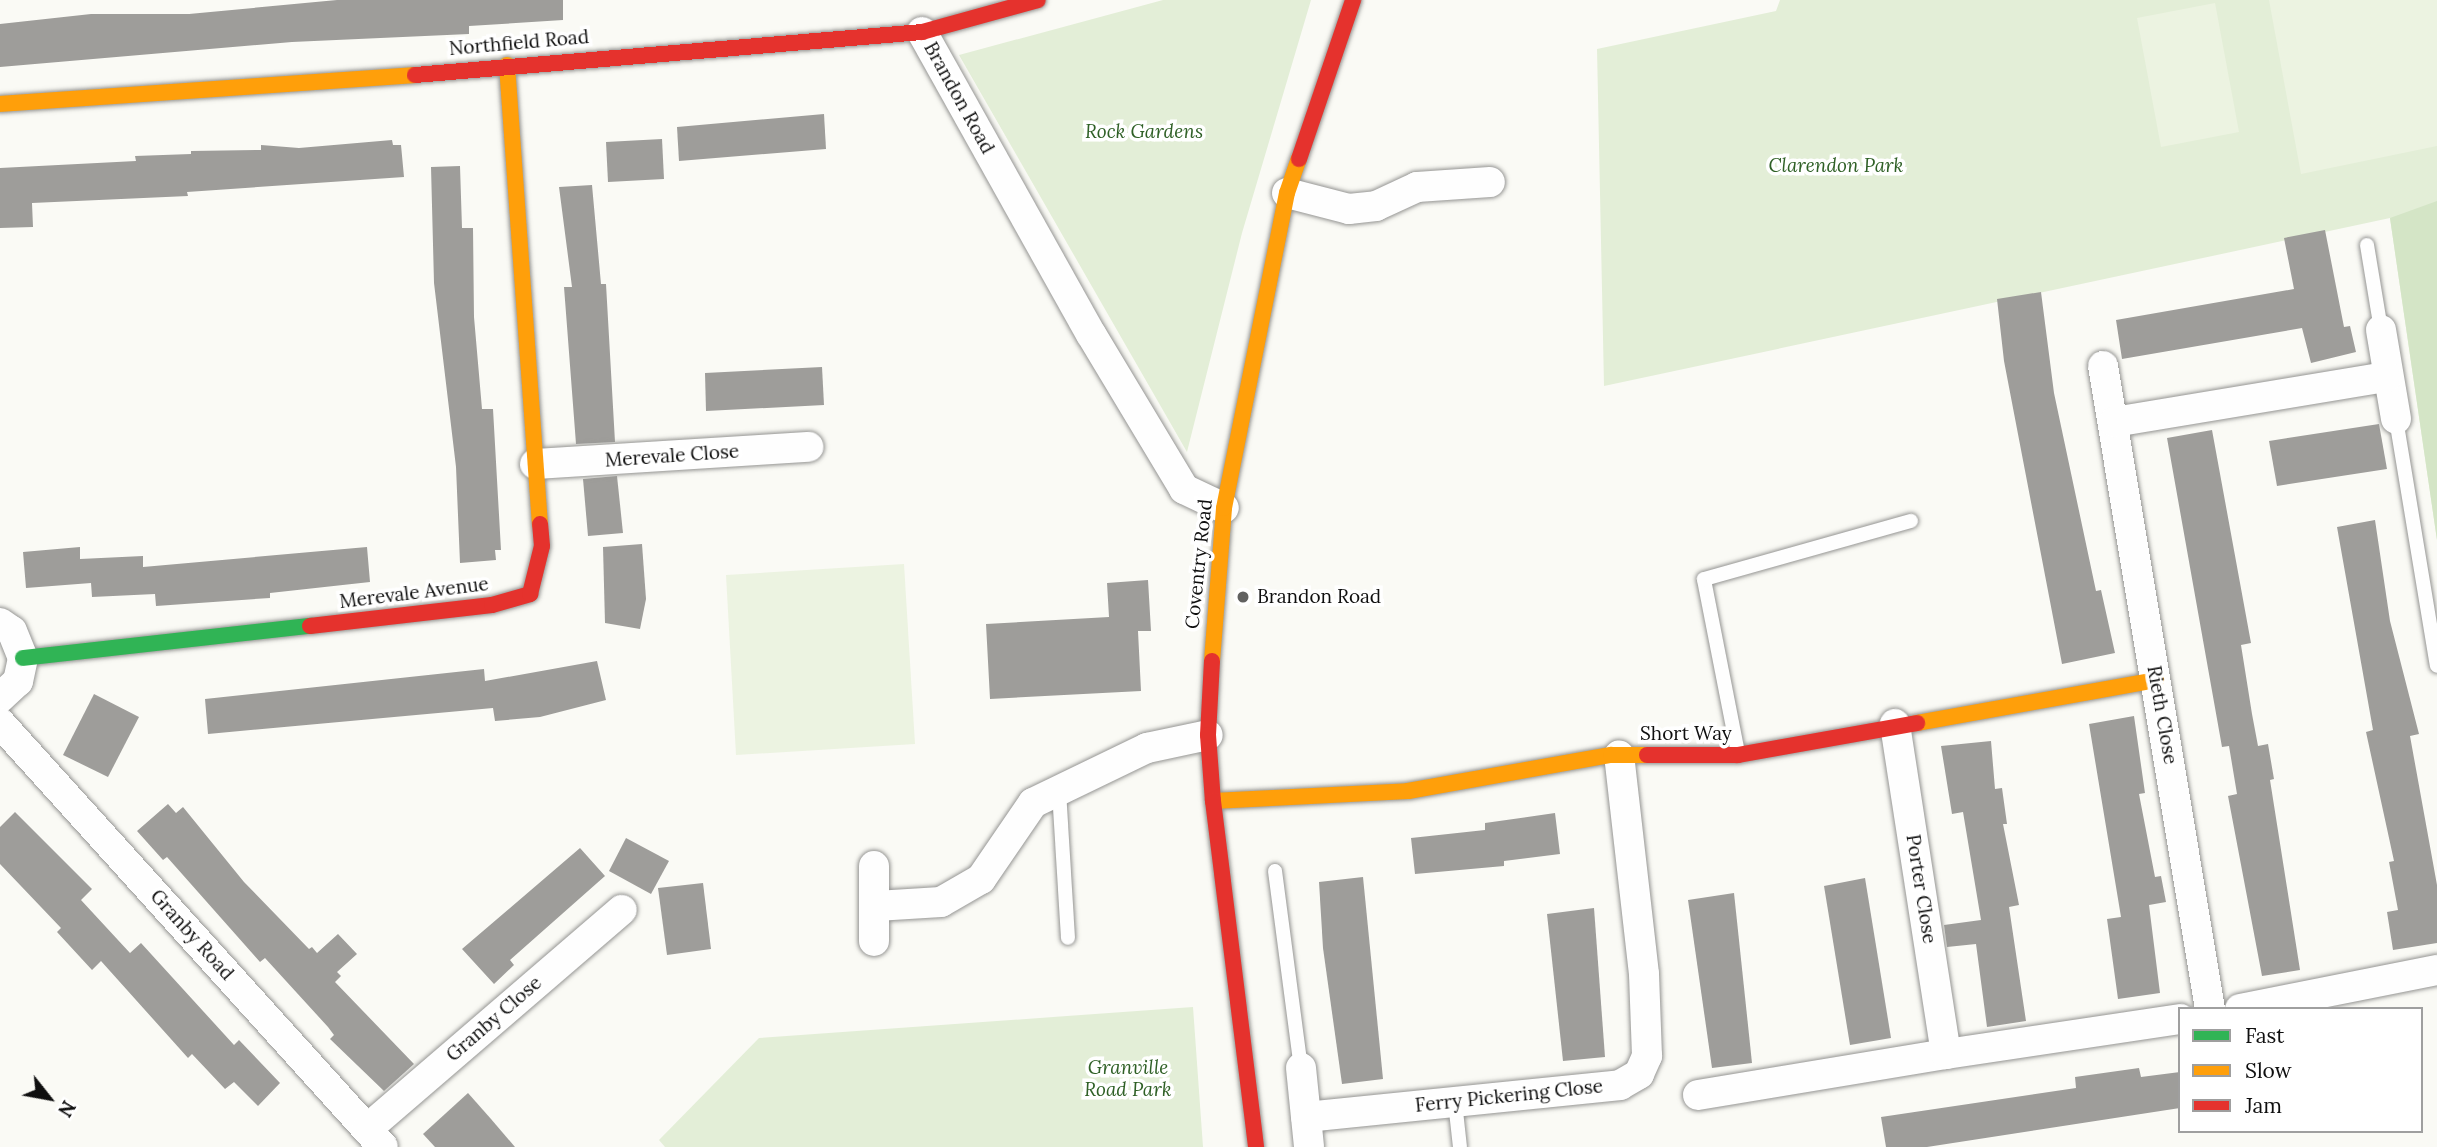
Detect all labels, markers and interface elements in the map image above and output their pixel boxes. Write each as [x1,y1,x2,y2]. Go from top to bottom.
street label: Northfield Road [448,26,590,60]
street label: Brandon Road [919,38,999,158]
park label: Rock Gardens [1085,121,1203,143]
park label: Clarendon Park [1769,155,1903,177]
street label: Merevale Close [604,440,740,472]
street label: Coventry Road [1181,498,1217,630]
street label: Merevale Avenue [338,573,490,613]
place label: Brandon Road [1257,586,1381,608]
marker: Brandon Road [1235,589,1251,605]
street label: Rieth Close [2142,664,2182,766]
street label: Short Way [1640,723,1732,745]
street label: Porter Close [1901,833,1941,945]
street label: Granby Road [145,885,239,985]
street label: Granby Close [442,972,546,1066]
legend [2178,1007,2423,1133]
text: Fast [2245,1022,2284,1049]
park label: Granville Road Park [1084,1057,1172,1101]
text: Slow [2245,1057,2292,1084]
north arrow [14,1063,84,1133]
street label: Ferry Pickering Close [1414,1075,1604,1117]
text: Jam [2245,1092,2282,1119]
text: N [53,1096,81,1121]

